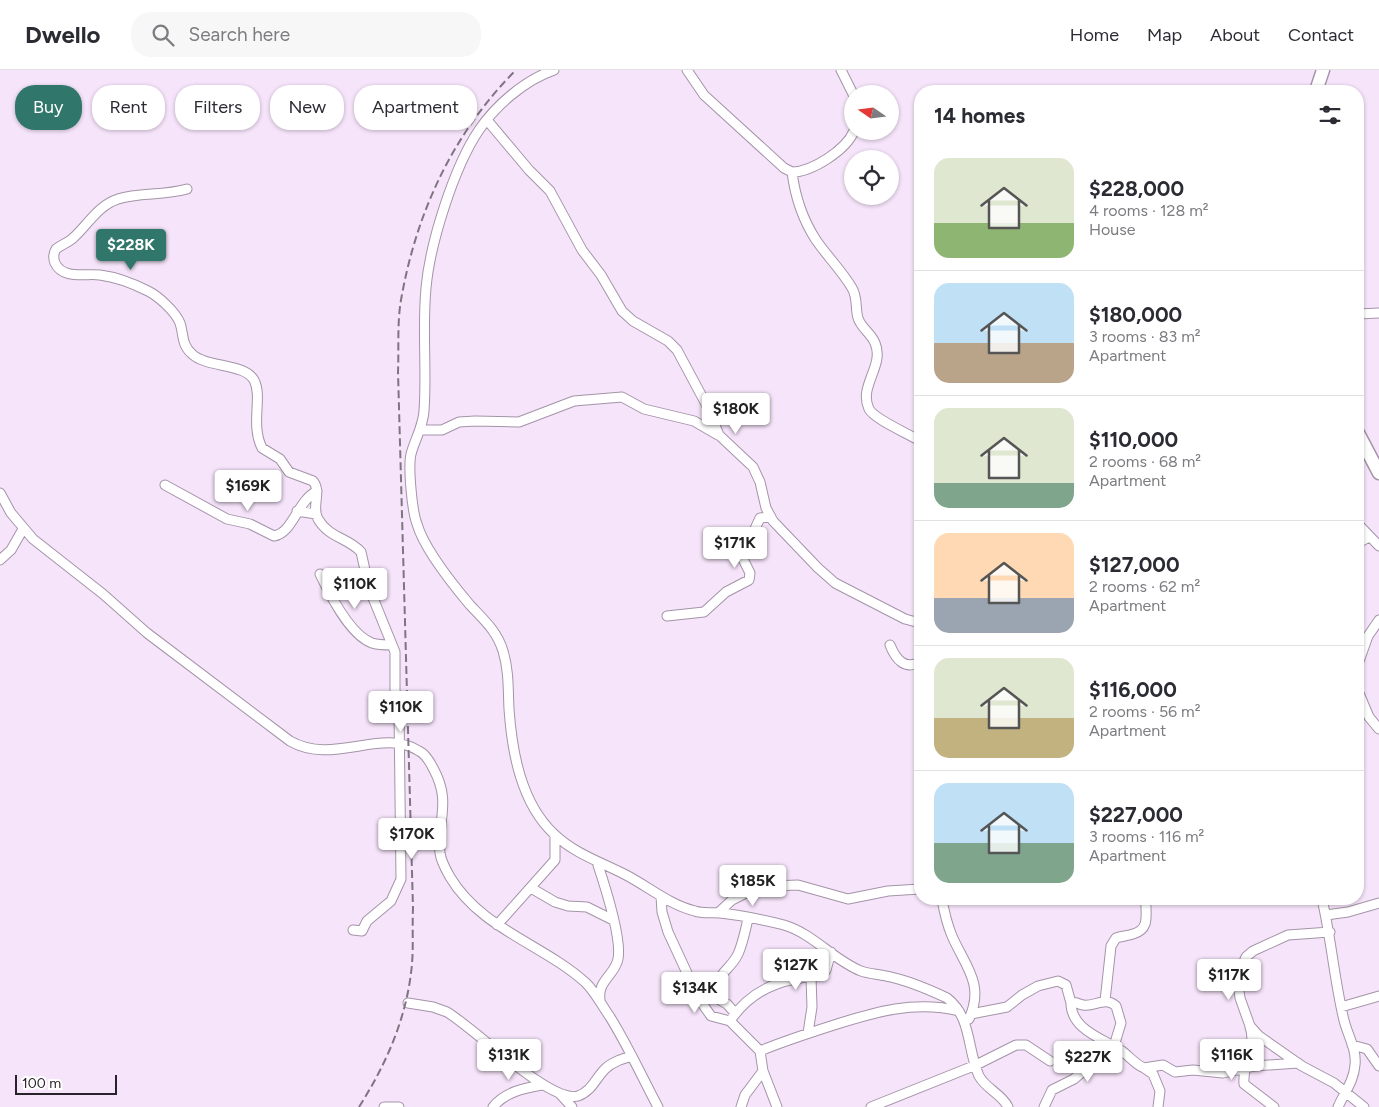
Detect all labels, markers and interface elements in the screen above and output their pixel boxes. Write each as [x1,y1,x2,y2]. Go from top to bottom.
search box [131,12,481,57]
text: Dwello [25,20,101,49]
icon: search [149,21,177,49]
text: Search here [189,23,290,46]
text: Home [1070,24,1119,46]
text: Map [1147,24,1182,46]
text: About [1210,24,1260,46]
text: Contact [1288,24,1354,46]
chip: Buy [15,85,82,130]
chip: Rent [92,85,165,130]
chip: Filters [175,85,260,130]
chip: New [270,85,344,130]
chip: Apartment [354,85,477,130]
north arrow [844,85,899,140]
map controls [844,85,899,205]
icon: filters [1316,101,1344,129]
text: 14 homes [934,103,1025,128]
button: locate [844,150,899,205]
text: $228,000 [1089,176,1184,201]
icon: home [974,178,1034,238]
text: 4 rooms · 128 m² [1089,201,1209,220]
text: House [1089,220,1135,239]
pin: $228K [96,228,166,271]
text: $228K [107,235,155,254]
text: $180,000 [1089,302,1182,327]
icon: home [974,303,1034,363]
text: 3 rooms · 83 m² [1089,327,1201,346]
text: Apartment [1089,346,1166,365]
pin: $180K [701,392,771,435]
text: $180K [713,399,759,418]
text: $110,000 [1089,427,1178,452]
icon: home [974,428,1034,488]
text: 2 rooms · 68 m² [1089,452,1201,471]
pin: $169K [213,470,283,512]
text: Apartment [1089,471,1166,490]
text: $169K [226,476,270,495]
pin: $171K [700,526,770,569]
text: $171K [714,533,756,552]
text: $127,000 [1089,552,1180,577]
icon: home [974,553,1034,613]
pin: $110K [320,568,390,610]
text: $110K [333,574,377,593]
text: 2 rooms · 62 m² [1089,577,1200,596]
text: Apartment [1089,596,1166,615]
text: $116,000 [1089,677,1177,702]
icon: home [974,678,1034,738]
pin: $110K [366,690,436,733]
text: $110K [379,697,423,716]
text: 2 rooms · 56 m² [1089,702,1201,721]
text: Apartment [1089,721,1166,740]
text: $227,000 [1089,802,1183,827]
icon: home [974,803,1034,863]
pin: $170K [377,818,447,860]
text: $170K [389,824,435,843]
text: 3 rooms · 116 m² [1089,827,1204,846]
text: Apartment [1089,846,1166,865]
pin: $185K [718,864,788,907]
text: $185K [730,871,776,890]
pin: $127K [761,948,831,991]
text: $127K [774,955,818,974]
pin: $117K [1194,958,1264,1001]
text: $117K [1208,965,1250,984]
pin: $134K [660,972,730,1014]
text: $134K [672,978,718,997]
pin: $131K [474,1038,544,1081]
pin: $116K [1197,1038,1267,1081]
pin: $227K [1053,1040,1123,1083]
text: $131K [488,1045,530,1064]
text: $116K [1211,1045,1253,1064]
text: $227K [1065,1047,1111,1066]
scale bar [15,1072,118,1095]
text: 100 m [22,1075,61,1092]

